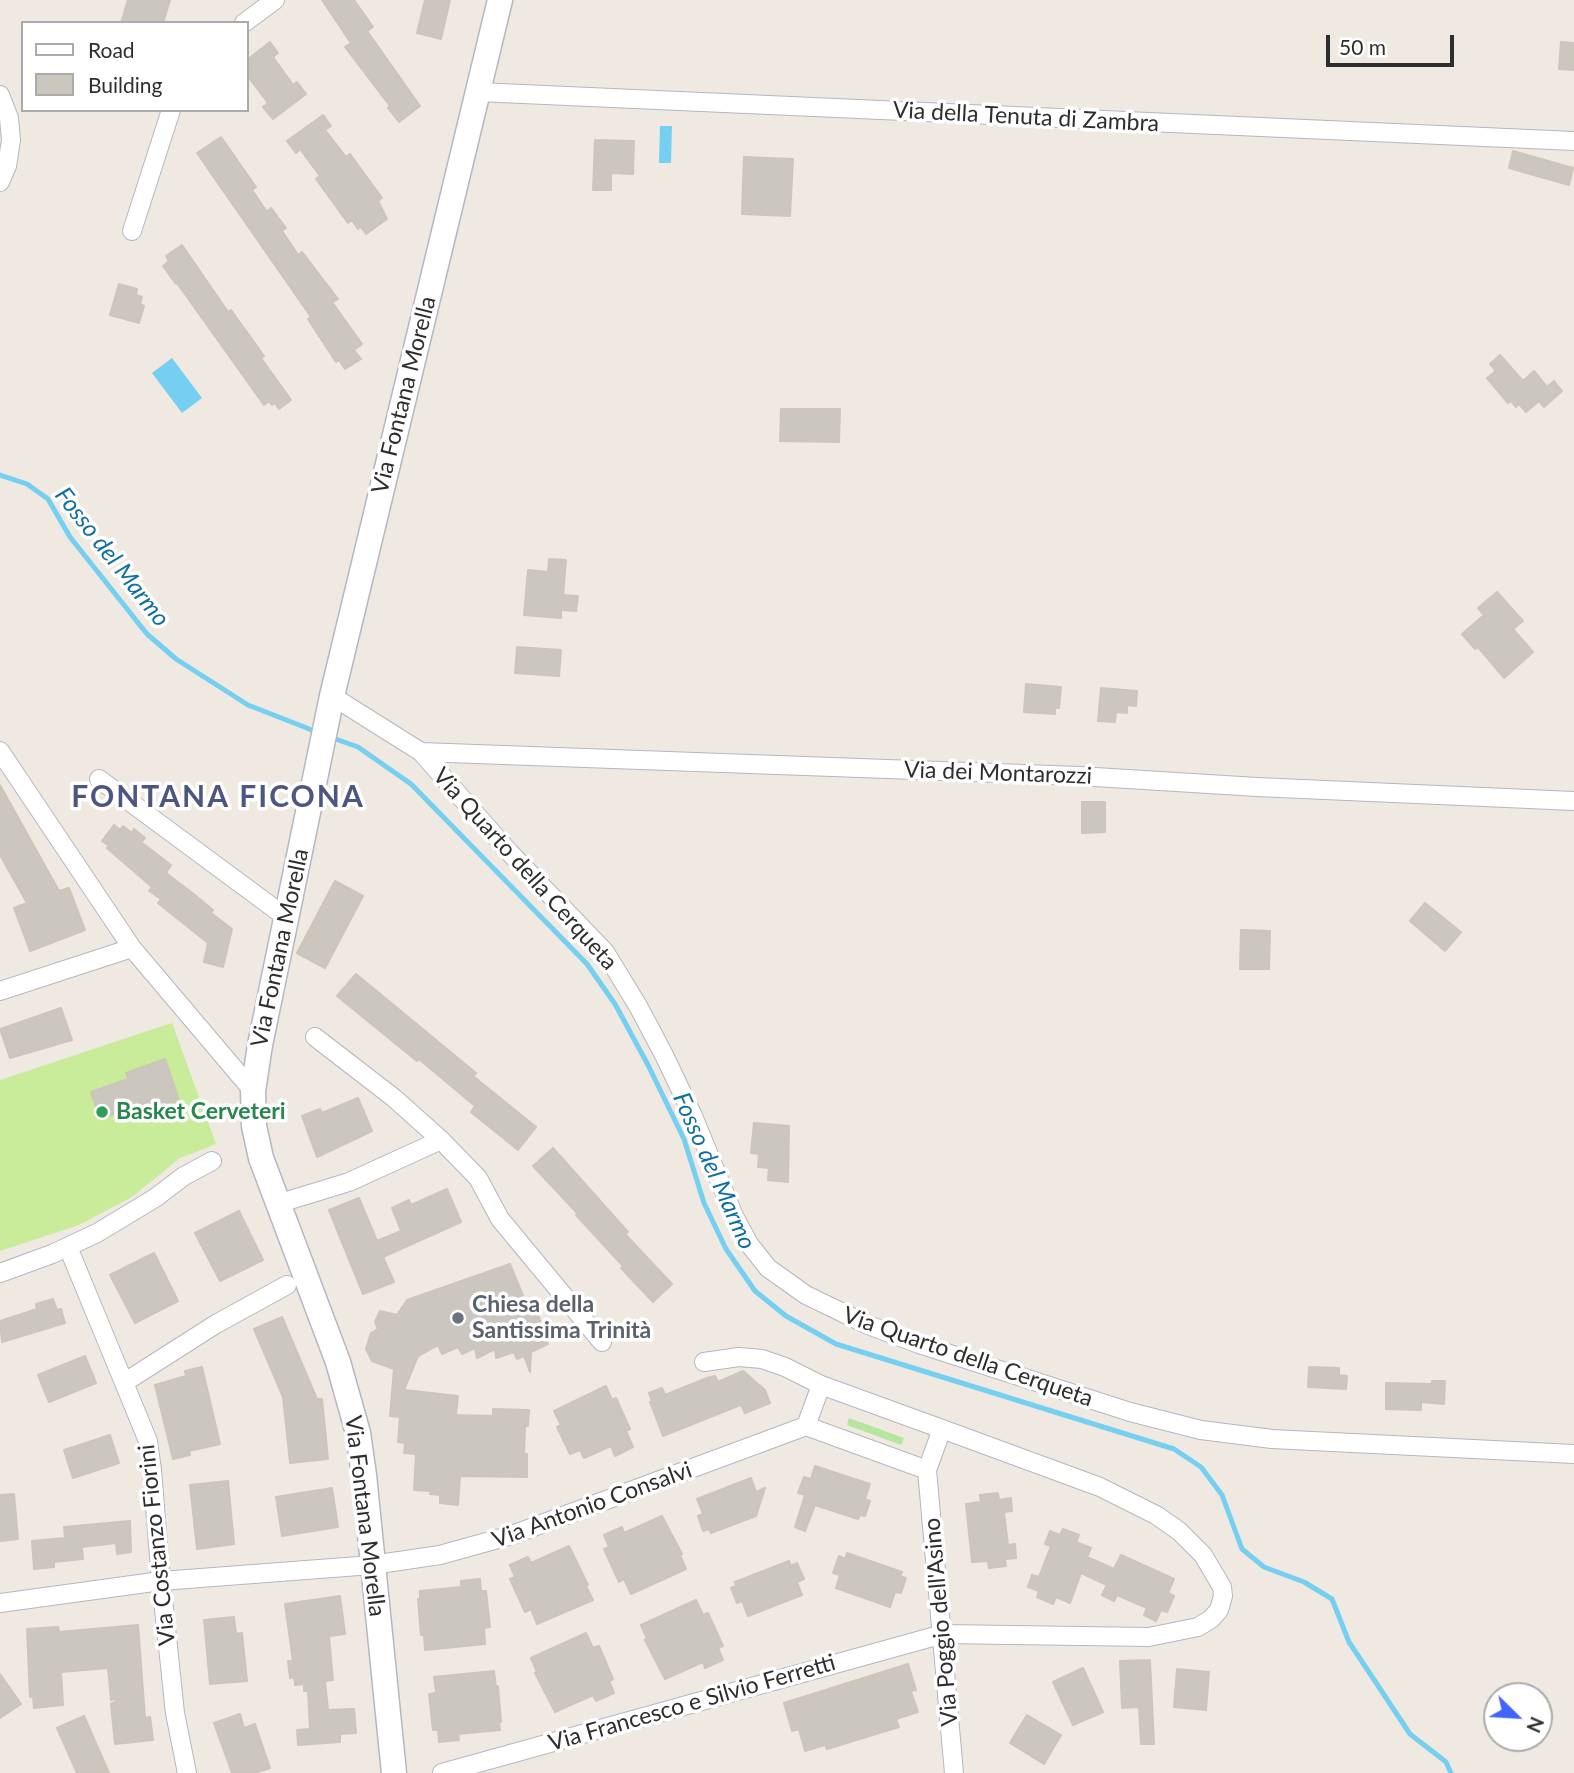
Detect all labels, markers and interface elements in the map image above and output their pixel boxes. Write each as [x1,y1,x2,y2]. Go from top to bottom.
legend [21,21,248,112]
scale bar [1329,21,1457,65]
text: 50 m [1339,34,1386,59]
text: Road [88,37,135,62]
text: Building [88,72,163,97]
street label: Via della Tenuta di Zambra [892,96,1160,138]
street label: Via Fontana Morella [366,294,442,496]
water label: Fosso del Marmo [49,482,175,632]
street label: Via dei Montarozzi [903,756,1093,790]
street label: Via Quarto della Cerqueta [427,762,623,976]
district label: FONTANA FICONA [73,779,363,815]
street label: Via Fontana Morella [245,846,315,1050]
water label: Fosso del Marmo [667,1088,761,1254]
place label: Basket Cerveteri [116,1098,286,1126]
marker: Basket Cerveteri [94,1104,110,1120]
place label: Chiesa della Santissima Trinità [472,1291,651,1345]
street label: Via Quarto della Cerqueta [840,1301,1096,1413]
marker: Chiesa della Santissima Trinità [450,1310,466,1326]
street label: Via Fontana Morella [339,1414,391,1618]
street label: Via Costanzo Fiorini [133,1443,181,1647]
street label: Via Antonio Consalvi [488,1456,696,1554]
street label: Via Poggio dell'Asino [918,1517,964,1727]
street label: Via Francesco e Silvio Ferretti [545,1649,839,1757]
north arrow [1483,1682,1553,1752]
text: N [1522,1714,1549,1736]

